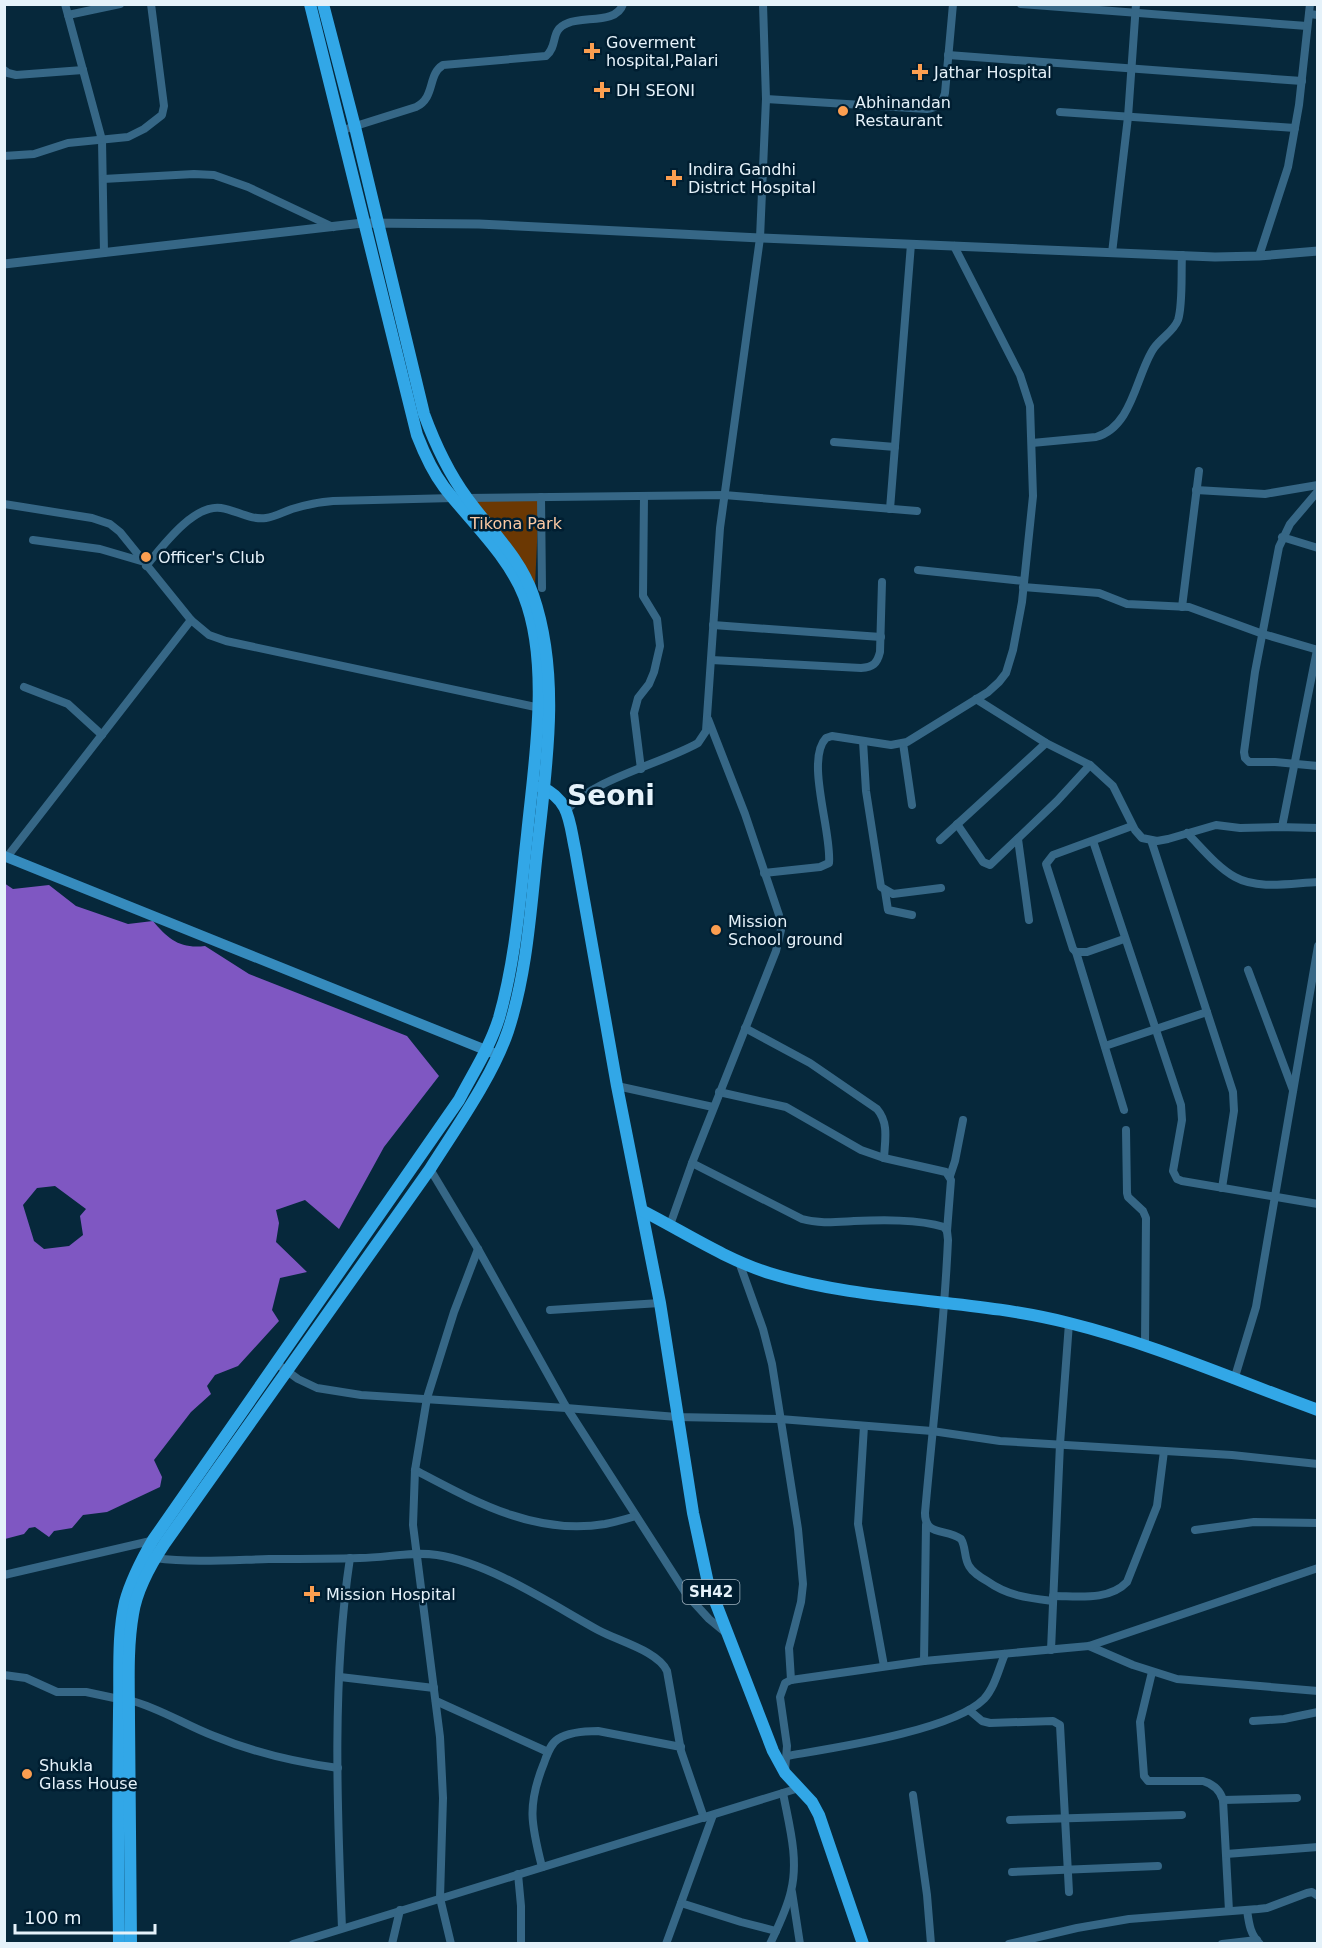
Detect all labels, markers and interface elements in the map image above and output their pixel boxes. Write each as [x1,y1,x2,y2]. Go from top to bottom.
place label: Goverment hospital,Palari [606,33,718,70]
marker: Goverment hospital,Palari [583,42,601,60]
marker: Jathar Hospital [911,63,929,81]
place label: Jathar Hospital [933,63,1052,82]
marker: DH SEONI [593,81,611,99]
place label: DH SEONI [616,81,695,100]
place label: Abhinandan Restaurant [855,93,951,130]
marker: Abhinandan Restaurant [836,104,850,118]
place label: Indira Gandhi District Hospital [688,160,816,197]
marker: Indira Gandhi District Hospital [665,169,683,187]
park label: Tikona Park [469,514,563,533]
place label: Officer's Club [158,548,265,567]
marker: Officer's Club [139,550,153,564]
district label: Seoni [567,779,655,812]
place label: Mission School ground [728,912,843,949]
marker: Mission School ground [709,923,723,937]
road number: SH42 [682,1580,740,1604]
marker: Mission Hospital [303,1585,321,1603]
place label: Mission Hospital [326,1585,456,1604]
place label: Shukla Glass House [39,1756,138,1793]
marker: Shukla Glass House [20,1767,34,1781]
scale bar [15,1897,154,1935]
text: 100 m [24,1907,82,1928]

